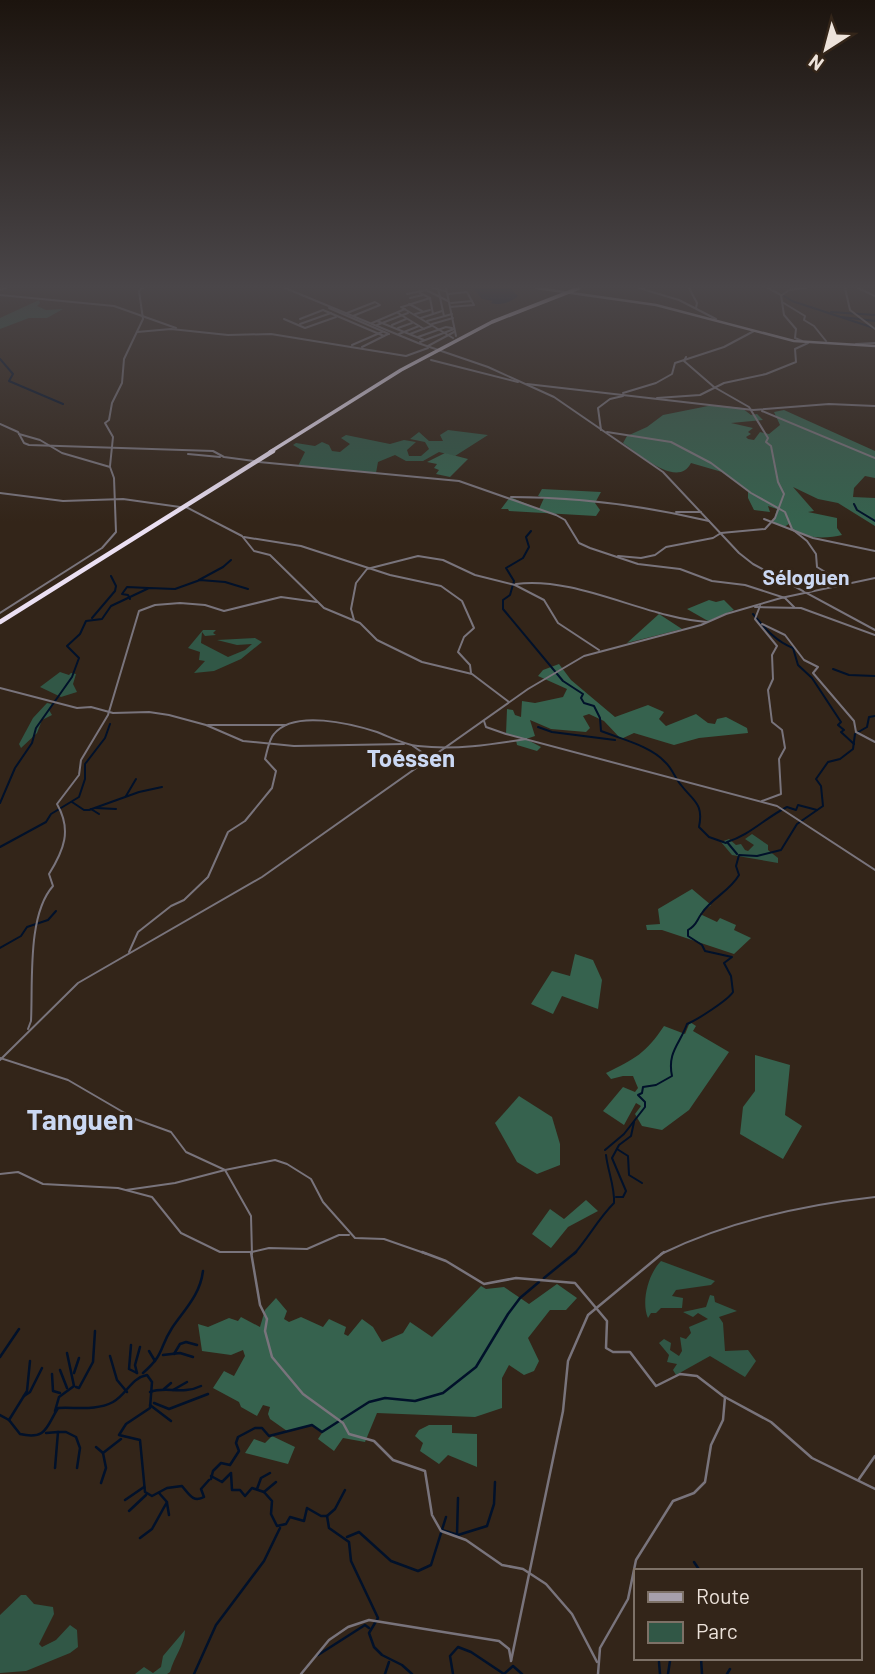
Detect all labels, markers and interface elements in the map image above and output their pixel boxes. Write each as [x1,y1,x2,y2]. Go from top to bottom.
north arrow [791,14,861,84]
text: N [804,50,828,76]
district label: Séloguen [763,564,849,589]
district label: Toéssen [367,743,455,772]
district label: Tanguen [27,1102,133,1136]
legend [634,1569,861,1660]
text: Route [696,1583,750,1608]
text: Parc [696,1618,738,1643]

